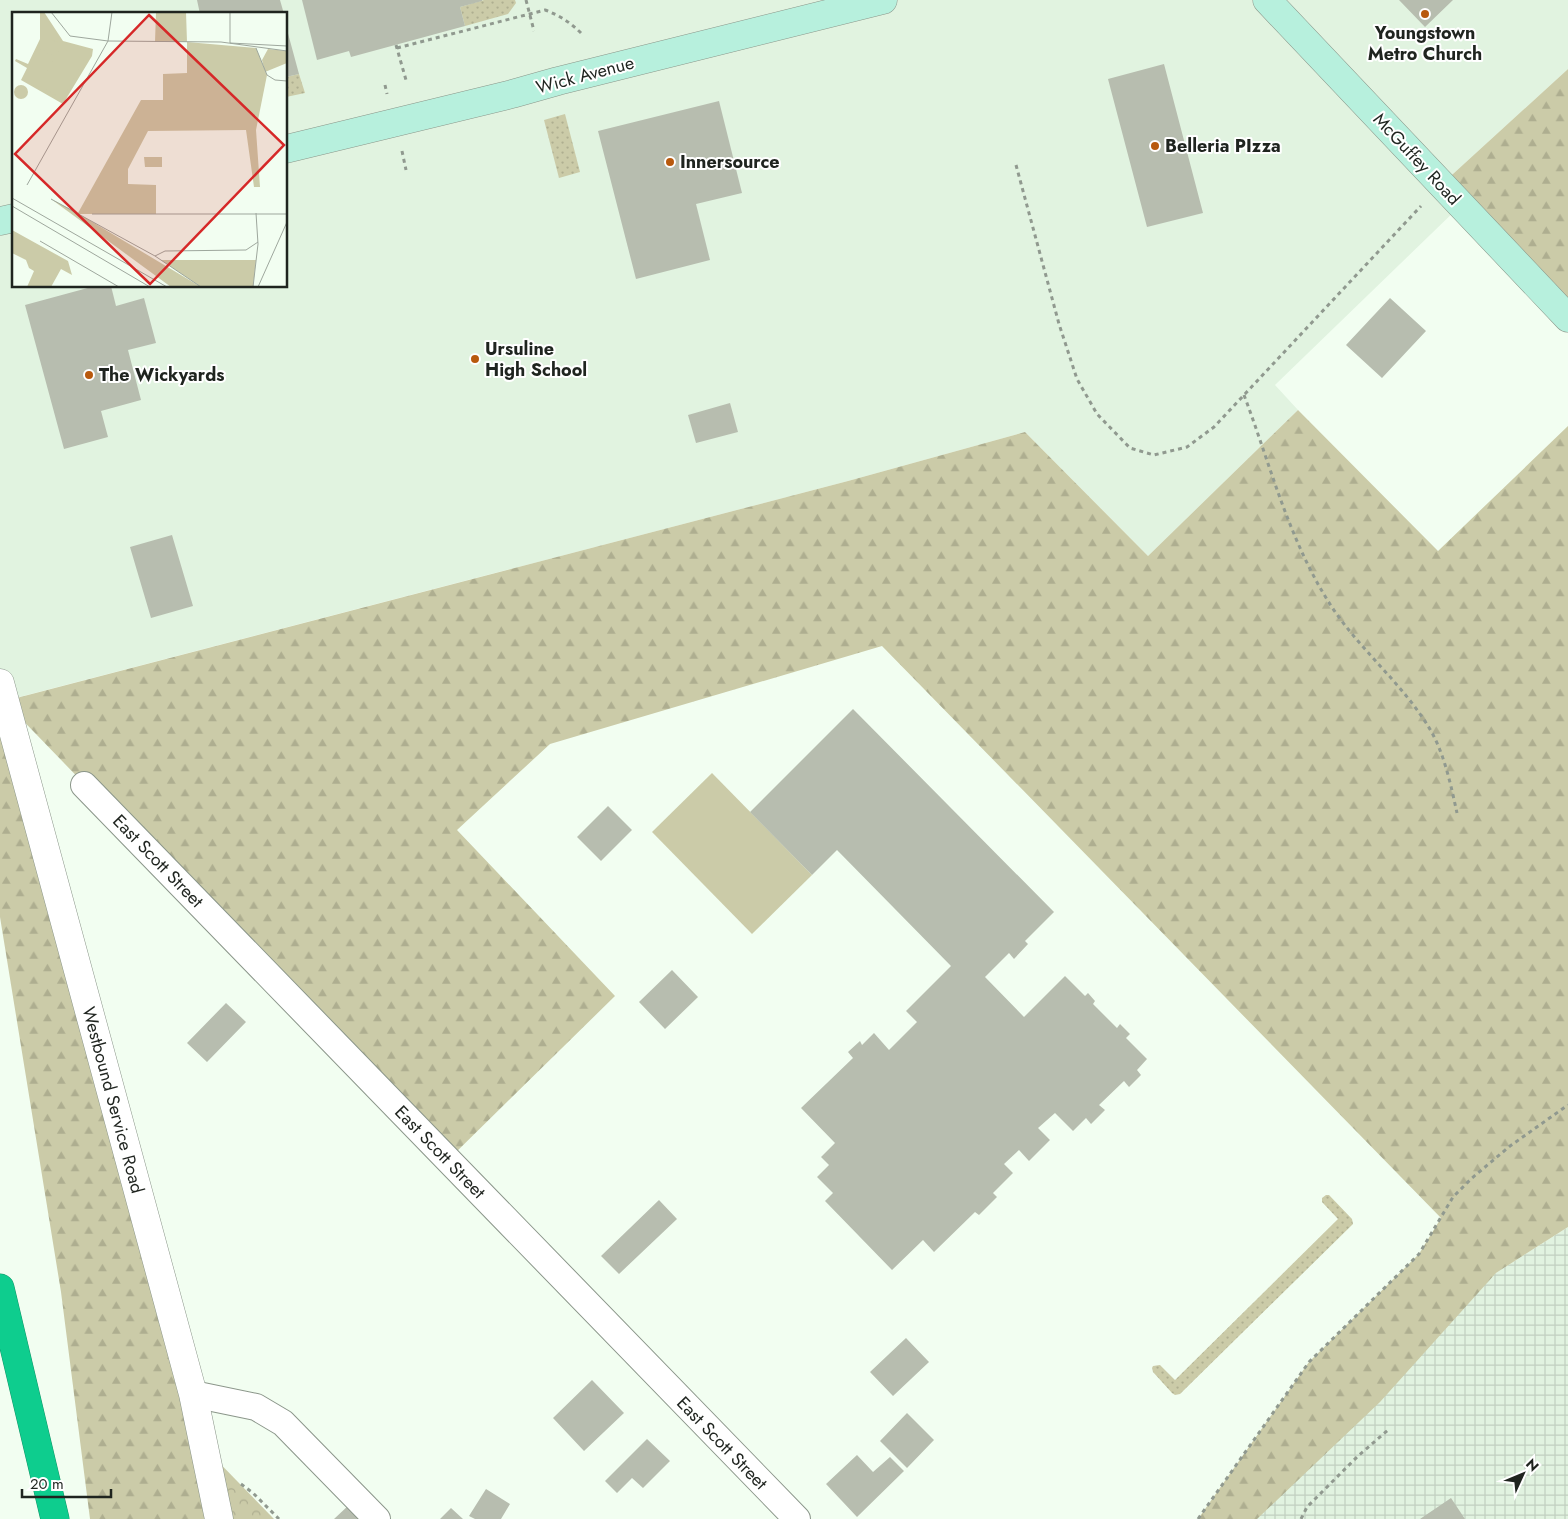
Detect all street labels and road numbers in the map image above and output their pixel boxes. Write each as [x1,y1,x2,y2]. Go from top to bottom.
street label: Wick Avenue [533,49,637,101]
street label: McGuffey Road [1367,107,1467,211]
street label: East Scott Street [107,809,210,914]
street label: Westbound Service Road [76,1004,150,1196]
street label: East Scott Street [389,1100,492,1205]
street label: East Scott Street [671,1391,774,1496]

